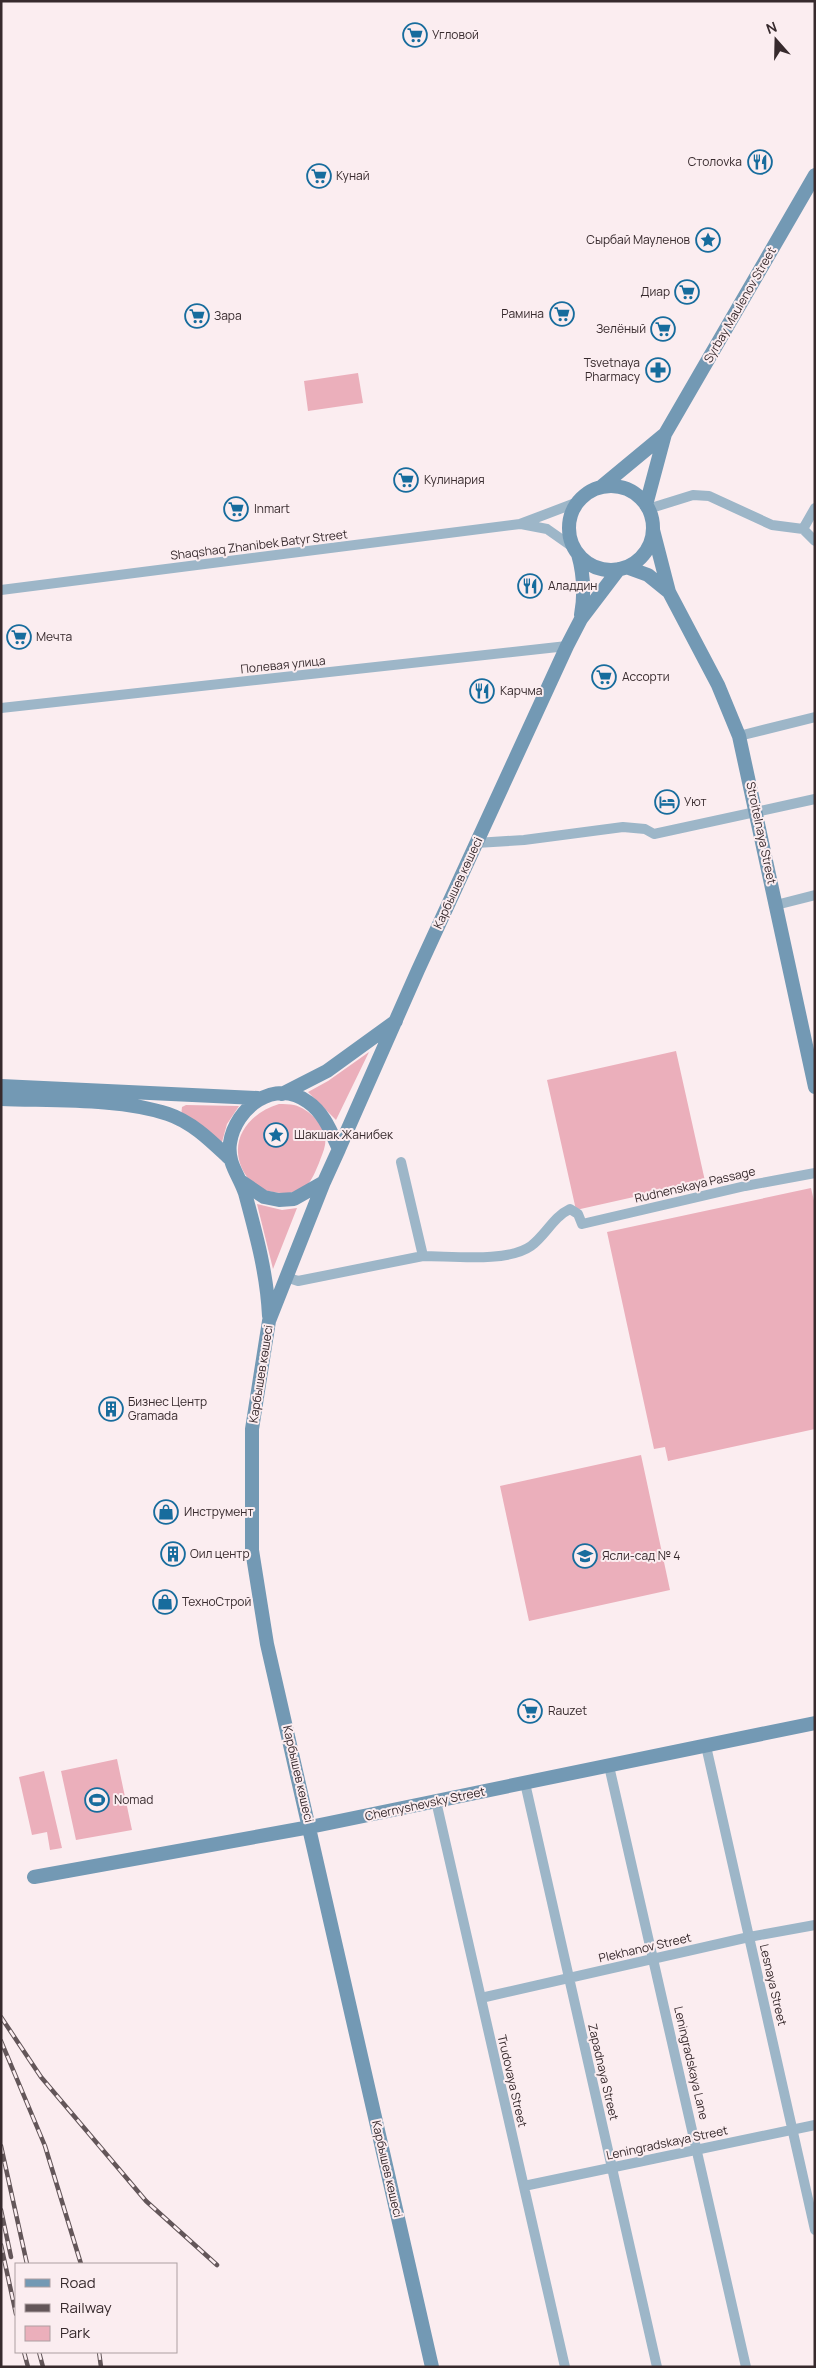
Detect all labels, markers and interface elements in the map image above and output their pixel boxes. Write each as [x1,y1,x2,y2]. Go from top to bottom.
north arrow [751,15,801,65]
text: N [763,17,779,38]
supermarket icon: Угловой [402,22,428,48]
place label: Угловой [432,26,479,43]
restaurant icon: Столоvka [747,149,773,175]
place label: Столоvka [688,153,742,170]
supermarket icon: Кунай [306,163,332,189]
place label: Кунай [336,167,370,184]
place icon: Сырбай Мауленов [695,227,721,253]
place label: Сырбай Мауленов [586,231,691,248]
street label: Syrbay Maulenov Street [699,243,780,366]
supermarket icon: Диар [674,279,700,305]
place label: Диар [641,283,670,300]
supermarket icon: Рамина [549,301,575,327]
supermarket icon: Зара [184,303,210,329]
place label: Рамина [501,305,544,322]
place label: Зара [214,307,242,324]
supermarket icon: Зелёный [650,316,676,342]
place label: Зелёный [596,320,646,337]
place label: Tsvetnaya Pharmacy [584,354,641,385]
pharmacy icon: Tsvetnaya Pharmacy [645,357,671,383]
supermarket icon: Кулинария [393,467,419,493]
place label: Кулинария [424,471,485,488]
supermarket icon: Inmart [223,496,249,522]
place label: Inmart [254,500,290,517]
street label: Shaqshaq Zhanibek Batyr Street [169,525,349,564]
restaurant icon: Аладдин [517,573,543,599]
place label: Аладдин [548,577,597,594]
supermarket icon: Мечта [6,624,32,650]
place label: Мечта [36,628,72,645]
street label: Полевая улица [240,652,326,677]
supermarket icon: Ассорти [591,664,617,690]
place label: Ассорти [622,668,670,685]
restaurant icon: Карчма [469,678,495,704]
place label: Карчма [500,682,542,699]
street label: Stroitelnaya Street [742,780,781,886]
hotel icon: Уют [654,789,680,815]
place label: Уют [684,793,707,810]
street label: Карбышев көшесі [429,834,486,931]
place icon: Шакшак Жанибек [263,1122,289,1148]
place label: Шакшак Жанибек [294,1126,394,1143]
street label: Rudnenskaya Passage [633,1162,757,1207]
street label: Карбышев көшесі [244,1324,277,1424]
place label: Бизнес Центр Gramada [128,1393,207,1424]
building icon: Бизнес Центр Gramada [98,1396,124,1422]
shop icon: Инструмент [153,1499,179,1525]
place label: Инструмент [184,1503,254,1520]
building icon: Оил центр [160,1541,186,1567]
school or university icon: Ясли-сад № 4 [572,1543,598,1569]
place label: Оил центр [190,1545,250,1562]
place label: Ясли-сад № 4 [602,1547,680,1564]
shop icon: ТехноСтрой [152,1589,178,1615]
place label: ТехноСтрой [182,1593,251,1610]
supermarket icon: Rauzet [517,1698,543,1724]
place label: Rauzet [548,1702,587,1719]
street label: Карбышев көшесі [279,1724,318,1824]
street label: Chernyshevsky Street [363,1782,487,1825]
sports icon: Nomad [84,1787,110,1813]
place label: Nomad [114,1791,153,1808]
street label: Plekhanov Street [597,1929,693,1966]
street label: Lesnaya Street [756,1942,791,2028]
street label: Leningradskaya Lane [670,2005,713,2121]
street label: Zapadnaya Street [584,2022,623,2122]
street label: Trudovaya Street [494,2033,531,2129]
street label: Карбышев көшесі [368,2119,407,2219]
street label: Leningradskaya Street [605,2121,729,2164]
legend [15,2263,178,2353]
text: Road [60,2272,96,2293]
text: Railway [60,2297,112,2318]
text: Park [60,2322,90,2343]

